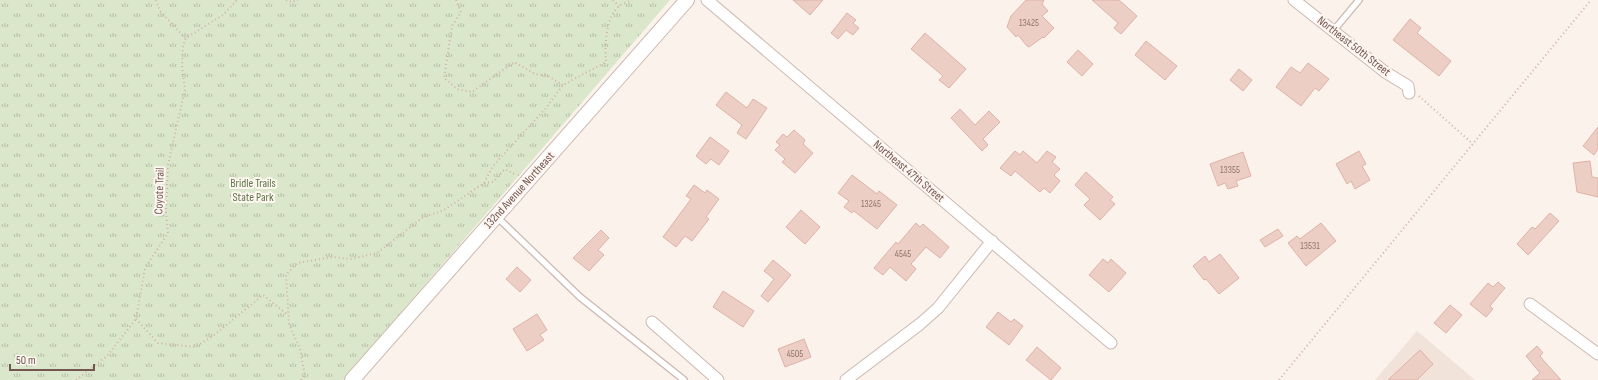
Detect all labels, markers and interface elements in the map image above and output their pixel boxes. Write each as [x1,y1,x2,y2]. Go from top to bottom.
street label: Northeast 50th Street [1314,13,1394,80]
house number: 13425 [1019,17,1039,29]
street label: Northeast 47th Street [870,137,948,206]
street label: 132nd Avenue Northeast [481,149,558,232]
house number: 13355 [1220,164,1240,176]
street label: Coyote Trail [151,167,168,215]
park label: Bridle Trails State Park [230,176,276,205]
house number: 13245 [861,198,881,210]
house number: 13531 [1300,240,1320,252]
house number: 4545 [895,248,911,260]
scale bar [10,346,94,372]
house number: 4505 [787,348,803,360]
text: 50 m [16,353,36,368]

